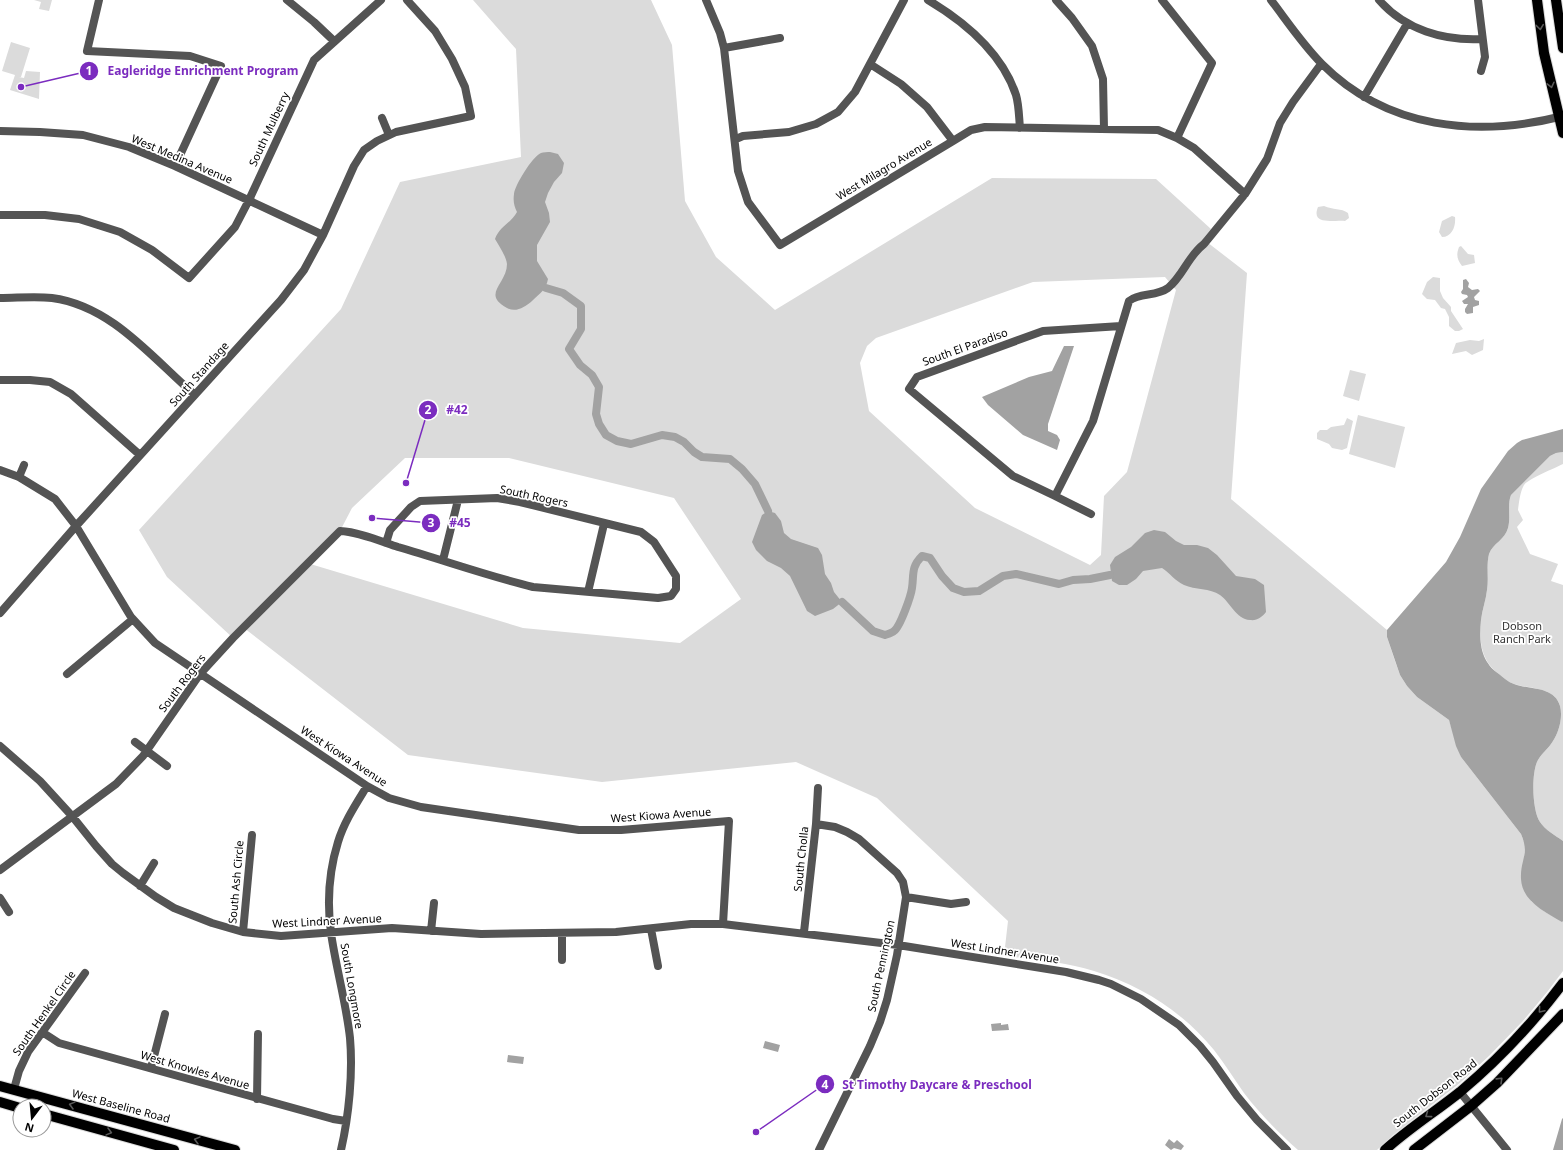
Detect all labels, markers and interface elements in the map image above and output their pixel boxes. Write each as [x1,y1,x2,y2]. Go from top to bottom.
one-way arrow [1535,24,1544,30]
callout: Eagleridge Enrichment Program [79,59,306,83]
text: 1 [86,62,92,79]
text: Eagleridge Enrichment Program [108,62,298,79]
one-way arrow [1547,82,1555,89]
street label: South Mulberry [245,89,292,168]
street label: West Medina Avenue [129,130,235,187]
street label: West Milagro Avenue [833,134,934,203]
street label: South El Paradiso [920,324,1010,369]
street label: South Standage [166,338,232,409]
callout: #42 [418,398,476,422]
text: 2 [425,401,432,418]
text: #42 [446,401,468,418]
street label: South Rogers [499,481,570,510]
callout: #45 [421,511,479,535]
text: 3 [428,514,435,531]
text: #45 [449,514,471,531]
park label: Dobson Ranch Park [1493,618,1551,646]
street label: South Rogers [155,650,208,715]
street label: West Kiowa Avenue [298,722,391,789]
street label: West Kiowa Avenue [610,804,712,825]
street label: South Cholla [790,826,811,892]
street label: South Ash Circle [224,840,247,924]
street label: West Lindner Avenue [272,910,382,931]
street label: South Pennington [863,919,898,1013]
street label: West Lindner Avenue [950,935,1060,966]
street label: South Longmore [338,942,367,1030]
street label: South Henkel Circle [9,967,79,1058]
one-way arrow [1539,1005,1546,1012]
street label: West Knowles Avenue [139,1047,251,1092]
street label: South Dobson Road [1390,1055,1480,1130]
callout: St Timothy Daycare & Preschool [815,1072,1040,1096]
text: 4 [822,1076,829,1093]
text: St Timothy Daycare & Preschool [842,1076,1032,1093]
one-way arrow [1495,1077,1503,1085]
street label: West Baseline Road [70,1085,172,1126]
north arrow [12,1098,52,1138]
one-way arrow [68,1101,75,1110]
one-way arrow [1425,1110,1432,1117]
text: N [23,1120,35,1137]
one-way arrow [105,1127,112,1136]
one-way arrow [194,1136,201,1145]

